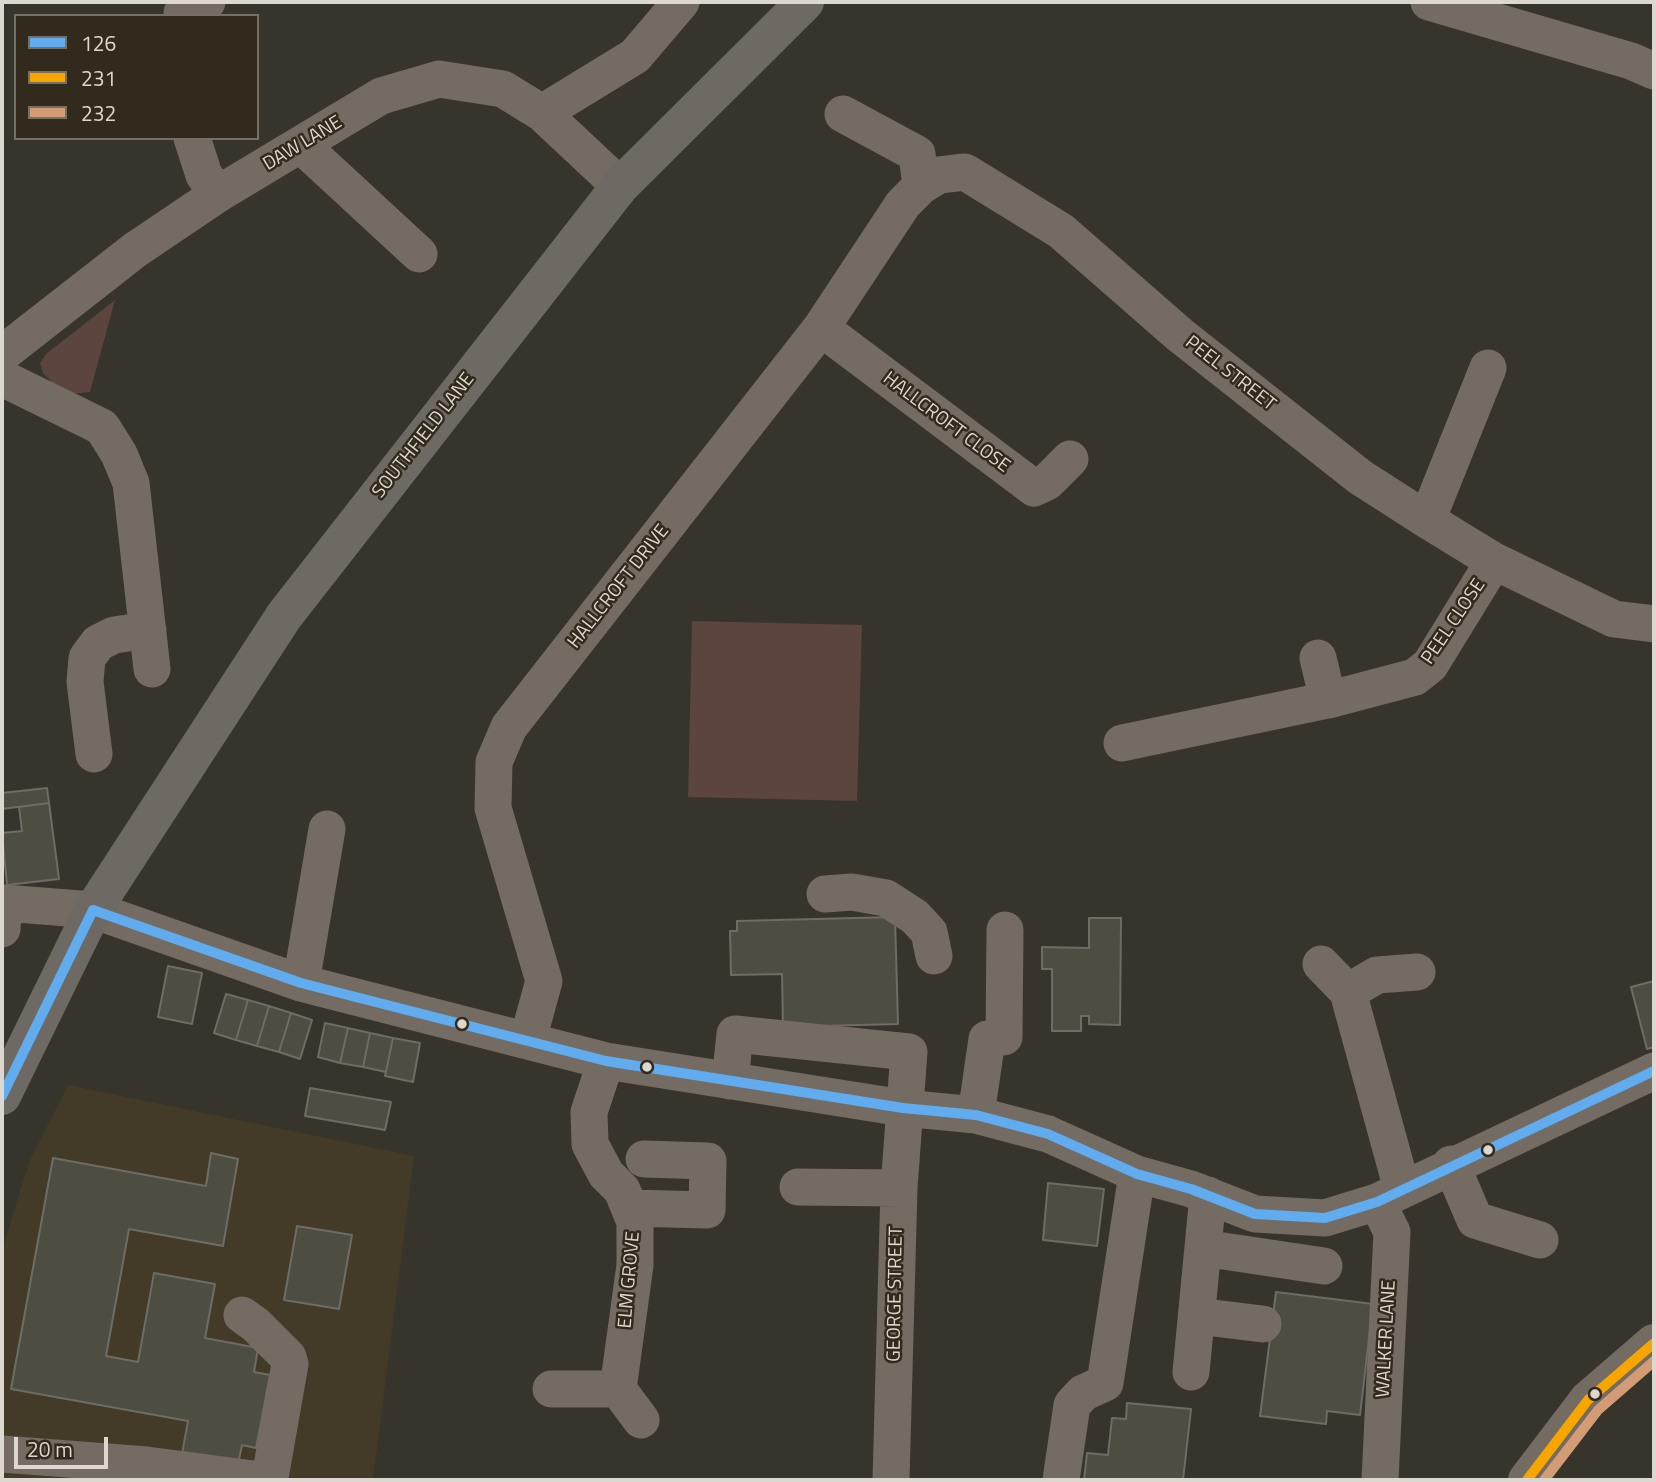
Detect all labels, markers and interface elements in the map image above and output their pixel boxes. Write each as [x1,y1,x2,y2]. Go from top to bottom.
legend [14,14,259,140]
text: 126 [81,27,116,59]
text: 231 [81,62,116,94]
text: 232 [81,97,116,129]
street label: DAW LANE [260,112,346,176]
street label: PEEL STREET [1180,332,1280,416]
street label: HALLCROFT CLOSE [878,368,1014,478]
street label: SOUTHFIELD LANE [368,369,480,503]
street label: HALLCROFT DRIVE [564,520,674,654]
street label: PEEL CLOSE [1417,575,1491,669]
unlabelled marker [455,1017,469,1031]
unlabelled marker [640,1060,654,1074]
unlabelled marker [1481,1143,1495,1157]
street label: GEORGE STREET [883,1226,909,1362]
street label: ELM GROVE [614,1231,646,1329]
street label: WALKER LANE [1373,1280,1401,1398]
unlabelled marker [1588,1387,1602,1401]
scale bar [18,1422,112,1466]
text: 20 m [27,1433,73,1465]

